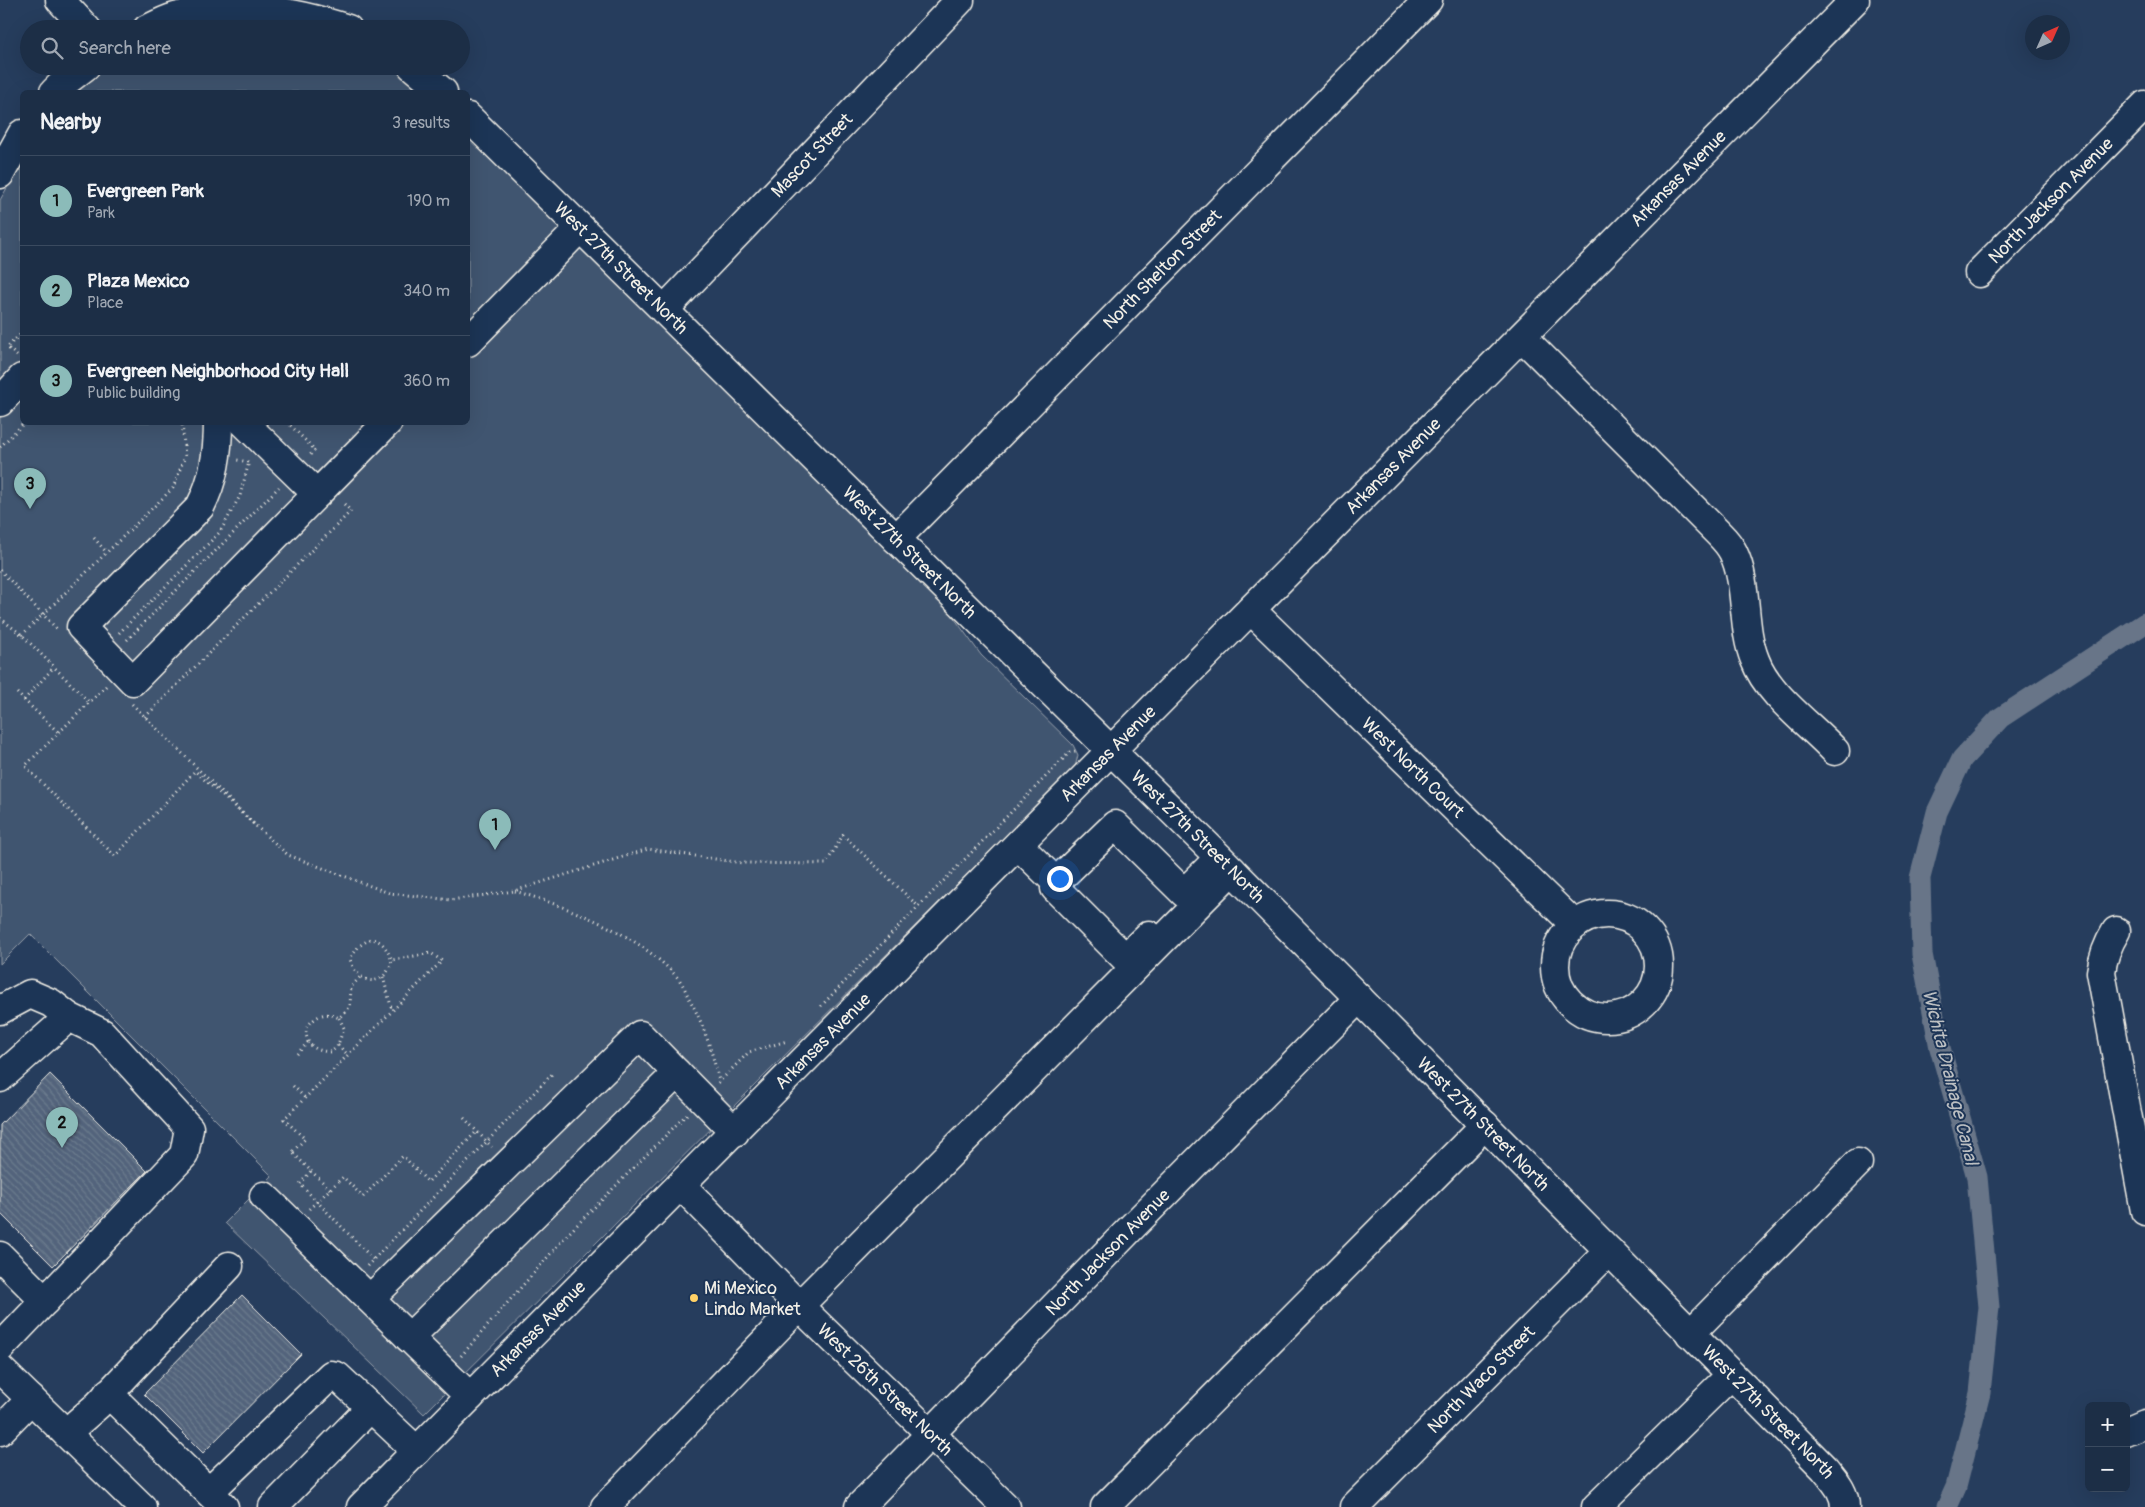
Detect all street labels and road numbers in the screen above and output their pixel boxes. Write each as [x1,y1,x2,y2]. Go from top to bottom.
street label: Mascot Street [766,108,858,203]
street label: Arkansas Avenue [1626,125,1732,232]
street label: North Jackson Avenue [1984,133,2119,269]
street label: West 27th Street North [549,197,693,339]
street label: North Shelton Street [1098,204,1227,335]
street label: Arkansas Avenue [1341,413,1446,519]
street label: West 27th Street North [837,481,981,624]
street label: Arkansas Avenue [1055,701,1161,807]
street label: West North Court [1356,713,1470,824]
street label: West 27th Street North [1126,766,1269,908]
street label: Arkansas Avenue [770,988,876,1095]
street label: West 27th Street North [1412,1052,1554,1196]
street label: North Jackson Avenue [1041,1184,1175,1321]
street label: Arkansas Avenue [485,1276,591,1382]
street label: West 26th Street North [812,1319,957,1461]
street label: North Waco Street [1423,1320,1541,1439]
street label: West 27th Street North [1697,1340,1839,1484]

